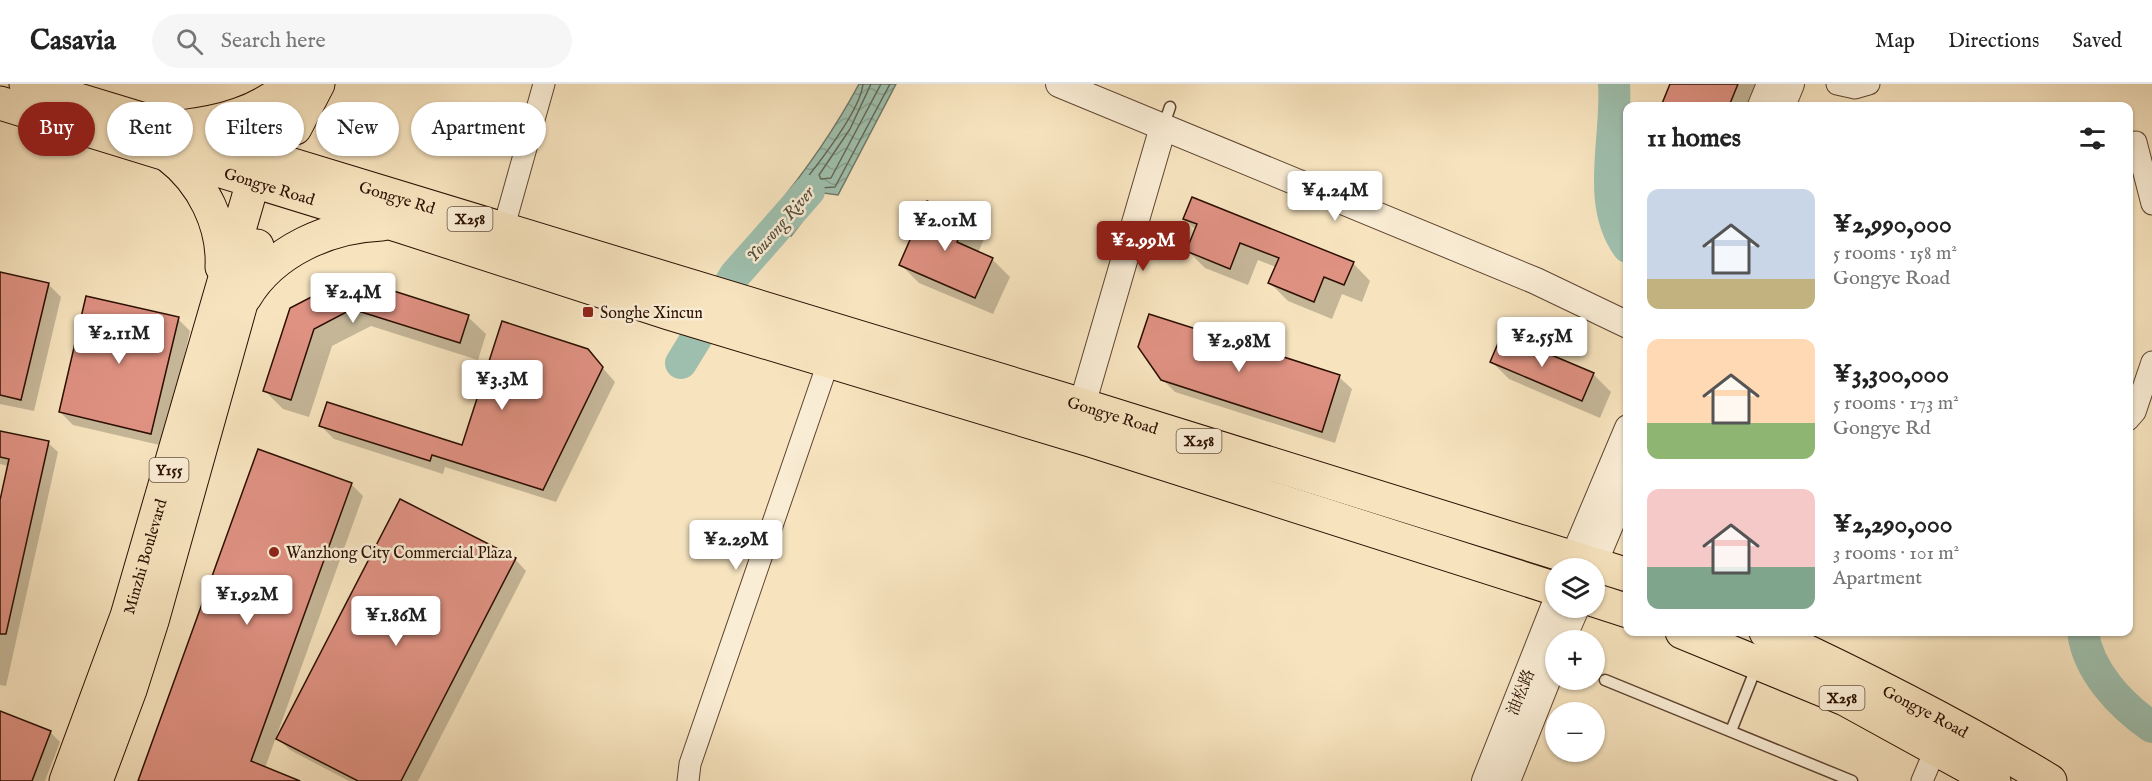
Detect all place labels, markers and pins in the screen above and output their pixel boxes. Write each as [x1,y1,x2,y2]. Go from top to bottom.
pin: ¥4.24M [1286,171,1384,222]
pin: ¥2.01M [896,201,994,252]
pin: ¥2.99M [1094,221,1192,272]
pin: ¥2.4M [311,273,395,324]
place label: Songhe Xincun [600,304,703,324]
marker: Songhe Xincun [581,305,595,319]
pin: ¥2.11M [70,314,168,365]
pin: ¥2.55M [1493,317,1591,368]
pin: ¥2.98M [1190,322,1288,373]
pin: ¥3.3M [460,360,544,411]
pin: ¥2.29M [687,520,785,571]
place label: Wanzhong City Commercial Plaza [286,544,512,564]
marker: Wanzhong City Commercial Plaza [267,545,281,559]
pin: ¥1.92M [198,575,296,626]
pin: ¥1.86M [347,596,445,647]

